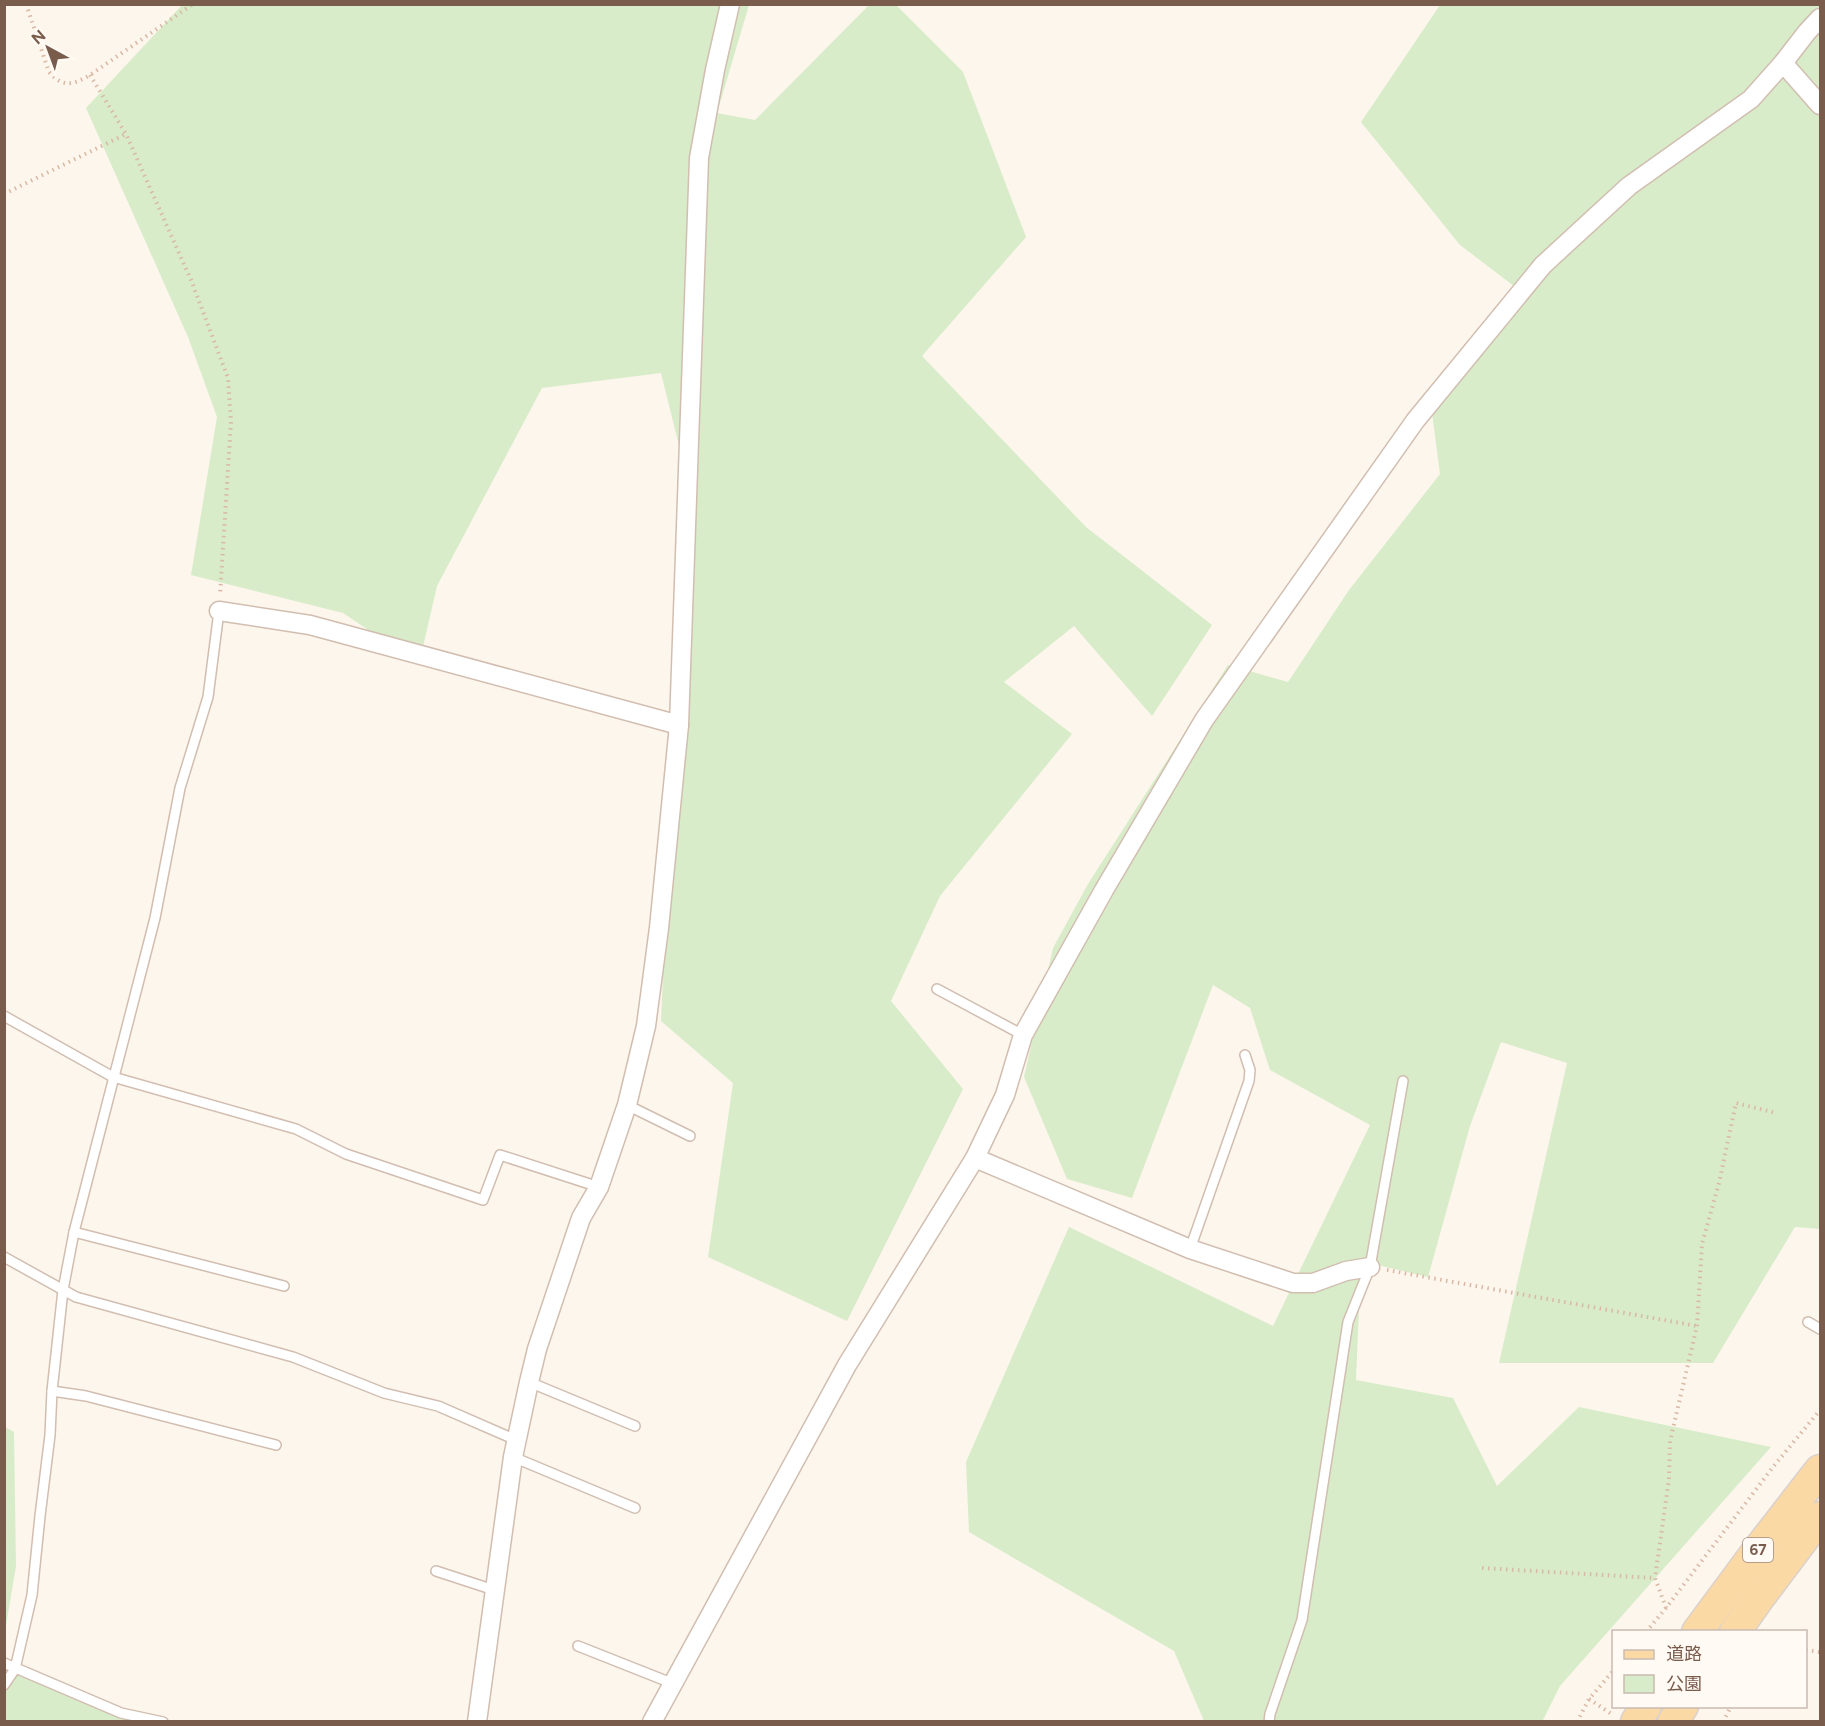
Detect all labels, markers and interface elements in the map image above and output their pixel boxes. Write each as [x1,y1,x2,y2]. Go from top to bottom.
north arrow [18,18,78,78]
text: N [28,26,49,48]
road number: 67 [1743,1538,1773,1562]
legend [1612,1630,1807,1708]
text: 道路 [1666,1643,1702,1665]
text: 公園 [1666,1673,1702,1695]

